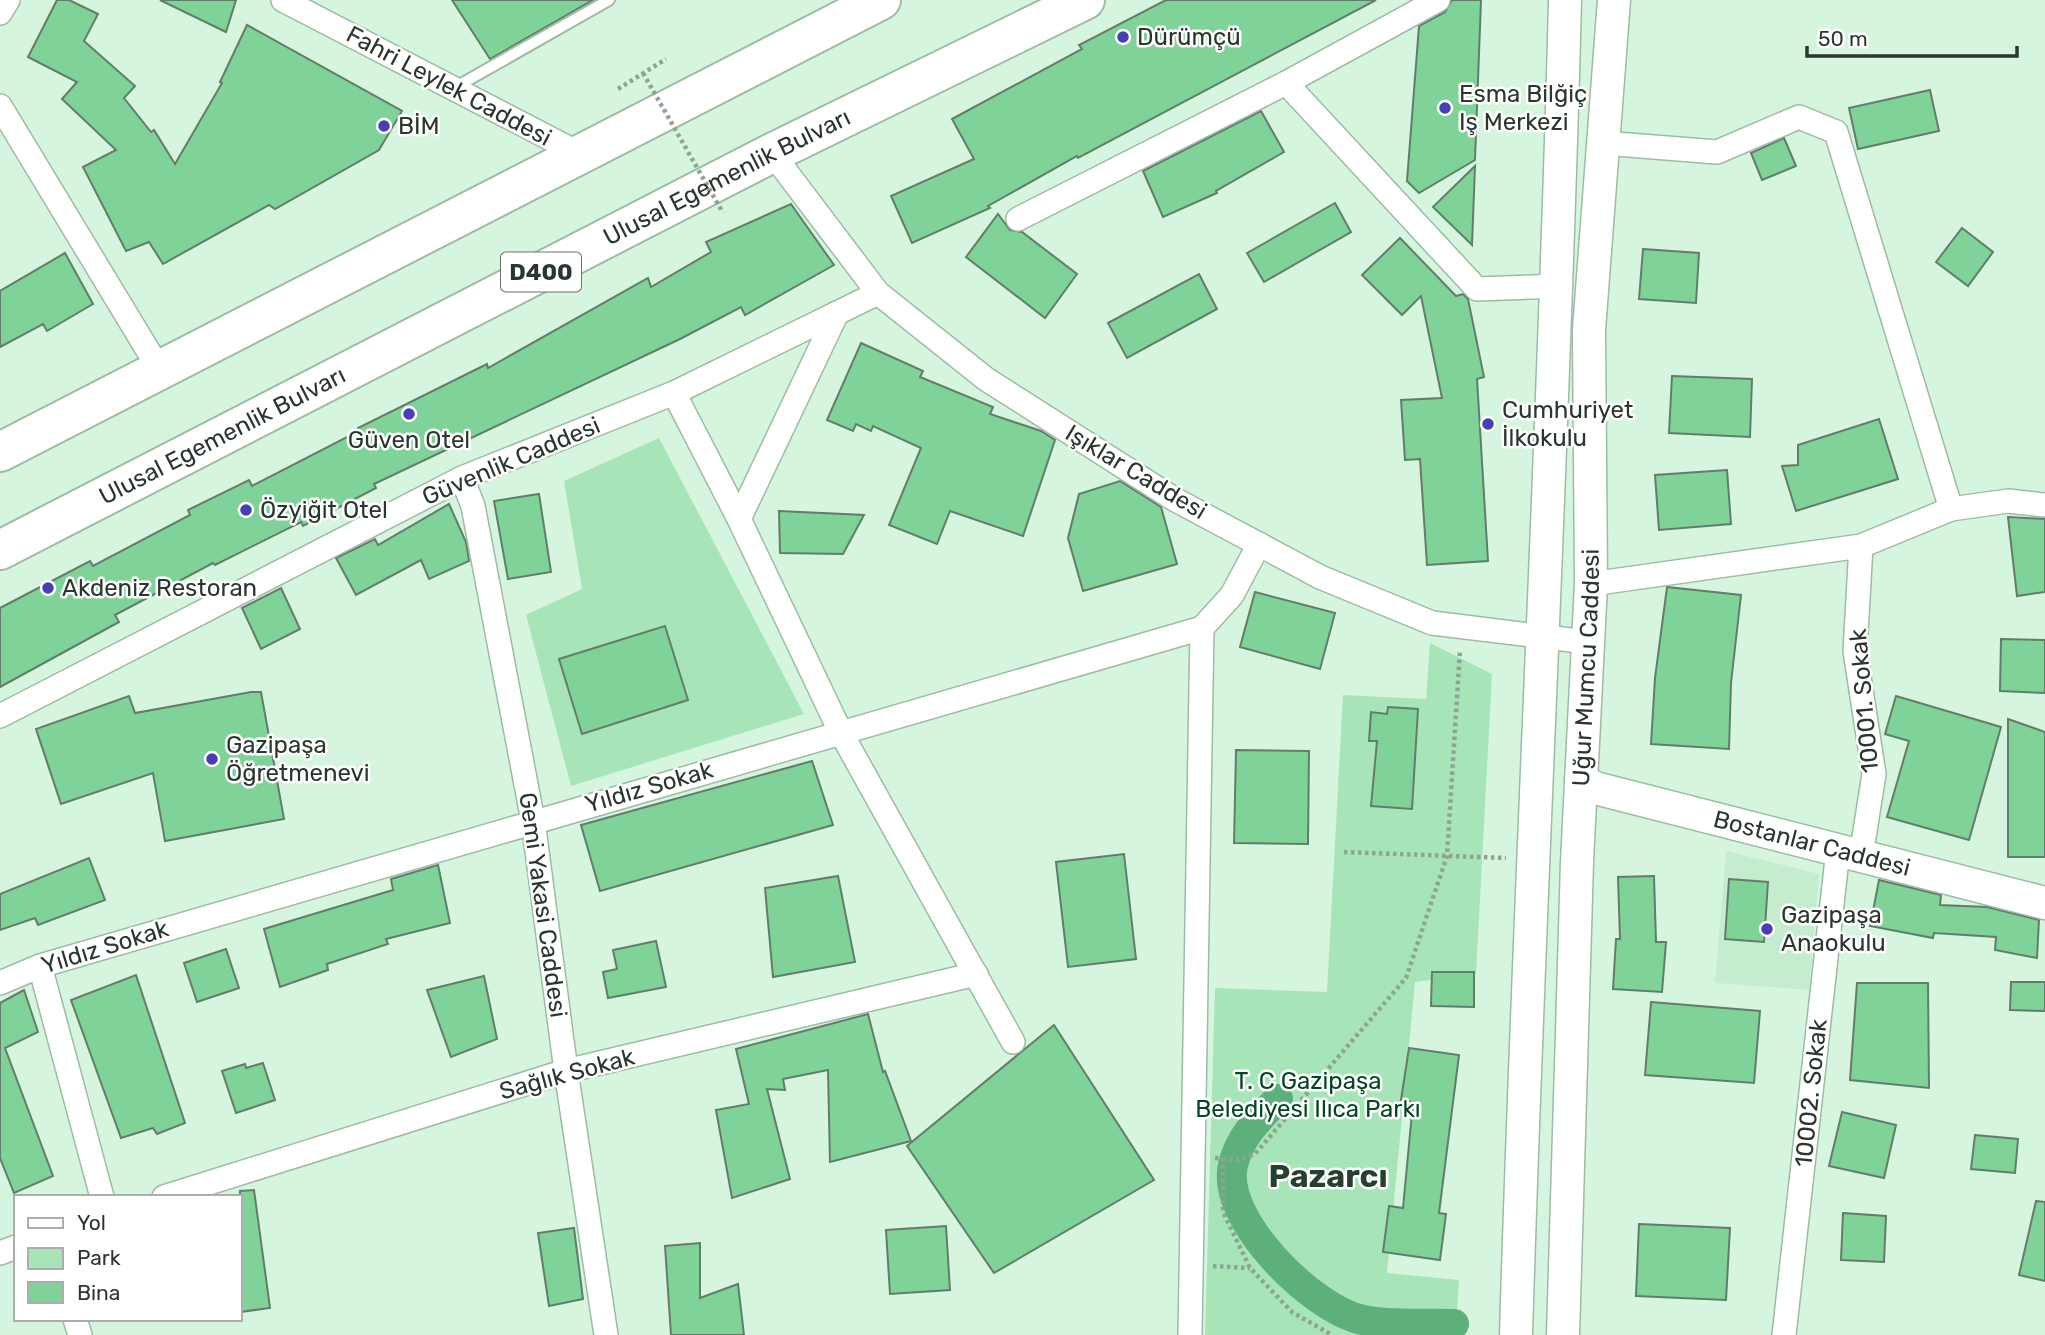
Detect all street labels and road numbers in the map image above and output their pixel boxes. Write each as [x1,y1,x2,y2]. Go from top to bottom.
street label: Fahri Leylek Caddesi [342,20,556,152]
street label: Ulusal Egemenlik Bulvarı [599,103,855,251]
road number: D400 [501,252,581,292]
street label: Ulusal Egemenlik Bulvarı [95,361,350,511]
street label: Güvenlik Caddesi [418,411,604,511]
street label: Işıklar Caddesi [1060,419,1212,525]
street label: Uğur Mumcu Caddesi [1567,549,1605,787]
street label: 10001. Sokak [1844,627,1884,774]
street label: Yıldız Sokak [582,755,717,819]
street label: Gemi Yakasi Caddesi [513,791,573,1019]
street label: Bostanlar Caddesi [1711,805,1913,882]
street label: Yıldız Sokak [38,914,172,980]
street label: 10002. Sokak [1789,1017,1833,1168]
street label: Sağlık Sokak [496,1042,638,1105]

